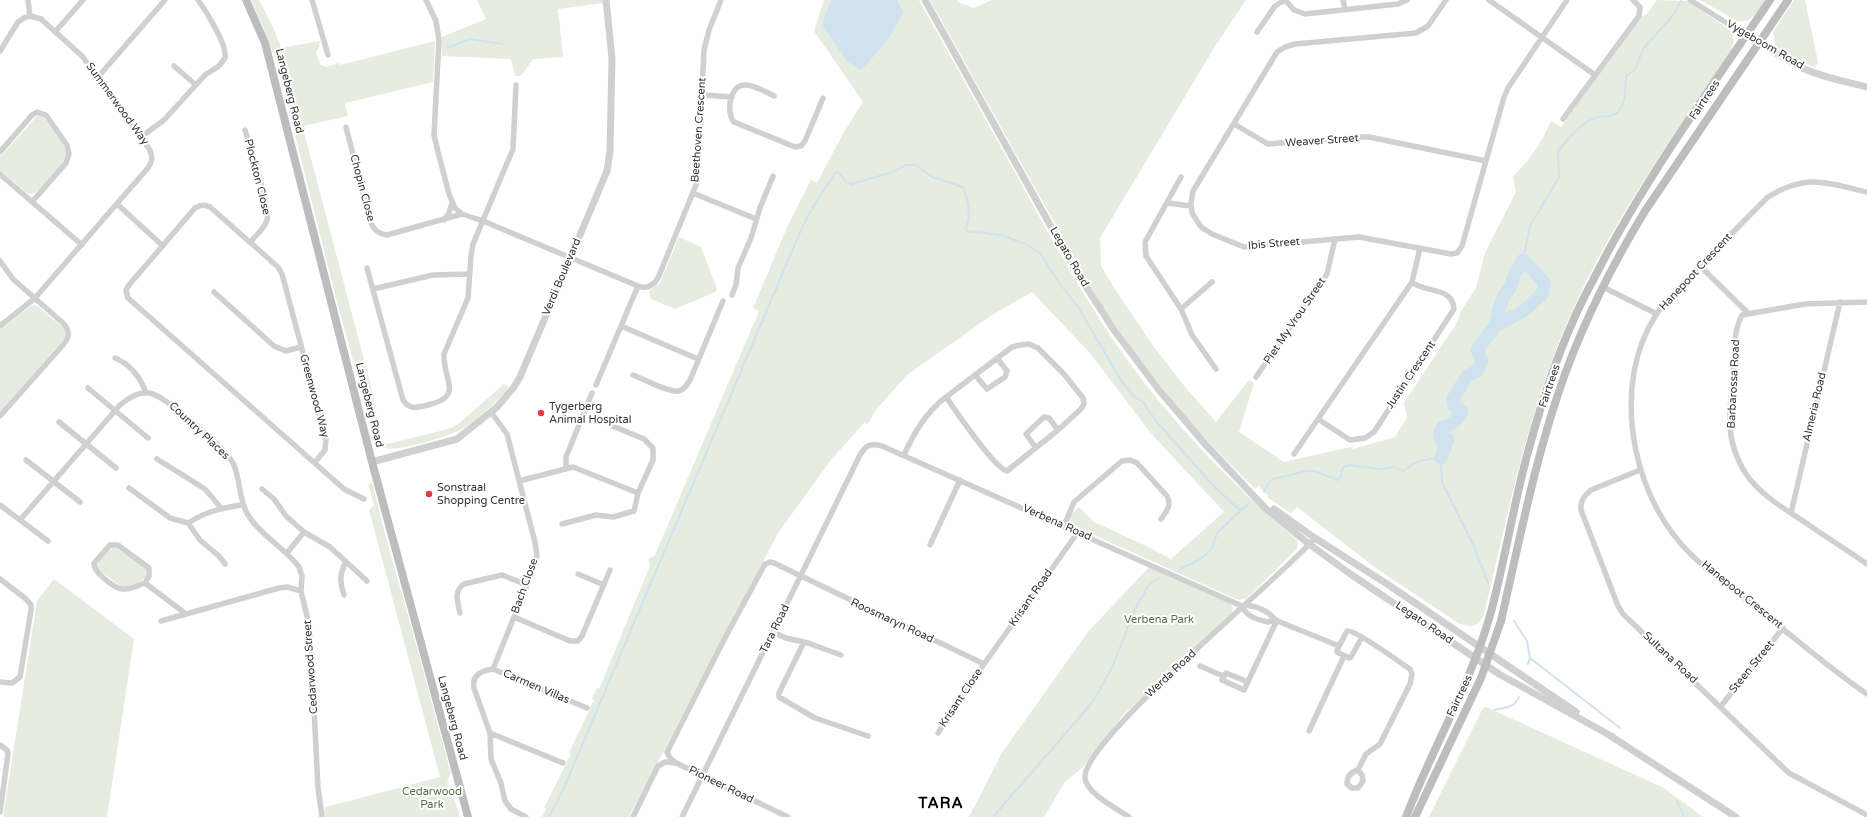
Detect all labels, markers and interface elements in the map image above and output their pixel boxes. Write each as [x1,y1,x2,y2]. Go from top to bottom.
street label: Vygeboom Road [1724,17,1806,73]
street label: Langeberg Road [272,47,306,135]
street label: Summerwood Way [83,60,151,148]
street label: Beethoven Crescent [689,77,709,183]
street label: Fairtrees [1687,78,1723,122]
street label: Weaver Street [1285,132,1359,150]
street label: Plockton Close [241,138,273,216]
street label: Chopin Close [347,153,377,223]
street label: Legato Road [1047,225,1091,289]
street label: Hanepoot Crescent [1657,231,1735,313]
street label: Ibis Street [1247,235,1301,253]
street label: Verdi Boulevard [540,236,584,318]
street label: Piet My Vrou Street [1261,275,1329,367]
street label: Justin Crescent [1383,338,1439,412]
street label: Barbarossa Road [1725,339,1743,429]
street label: Greenwood Way [297,353,331,439]
street label: Langeberg Road [352,361,386,449]
street label: Fairtrees [1536,363,1564,409]
street label: Almeria Road [1801,371,1829,443]
street label: Country Places [166,400,232,462]
place label: Tygerberg Animal Hospital [549,400,631,426]
marker: Tygerberg Animal Hospital [536,408,546,418]
place label: Sonstraal Shopping Centre [437,481,525,507]
marker: Sonstraal Shopping Centre [424,489,434,499]
street label: Verbena Road [1021,502,1093,544]
street label: Bach Close [509,557,541,615]
street label: Hanepoot Crescent [1699,558,1785,632]
street label: Krisant Road [1006,567,1056,629]
street label: Roosmaryn Road [848,596,936,646]
street label: Legato Road [1393,599,1455,647]
street label: Tara Road [757,602,793,656]
park label: Verbena Park [1124,613,1194,627]
street label: Cedarwood Street [301,620,321,714]
street label: Sultana Road [1640,629,1700,687]
street label: Steen Street [1727,638,1777,696]
street label: Werda Road [1143,647,1199,701]
street label: Krisant Close [937,666,985,730]
street label: Carmen Villas [501,667,571,707]
street label: Fairtrees [1445,673,1475,719]
street label: Langeberg Road [434,674,470,762]
street label: Pioneer Road [686,764,756,806]
park label: Cedarwood Park [402,785,462,811]
district label: TARA [918,795,964,813]

